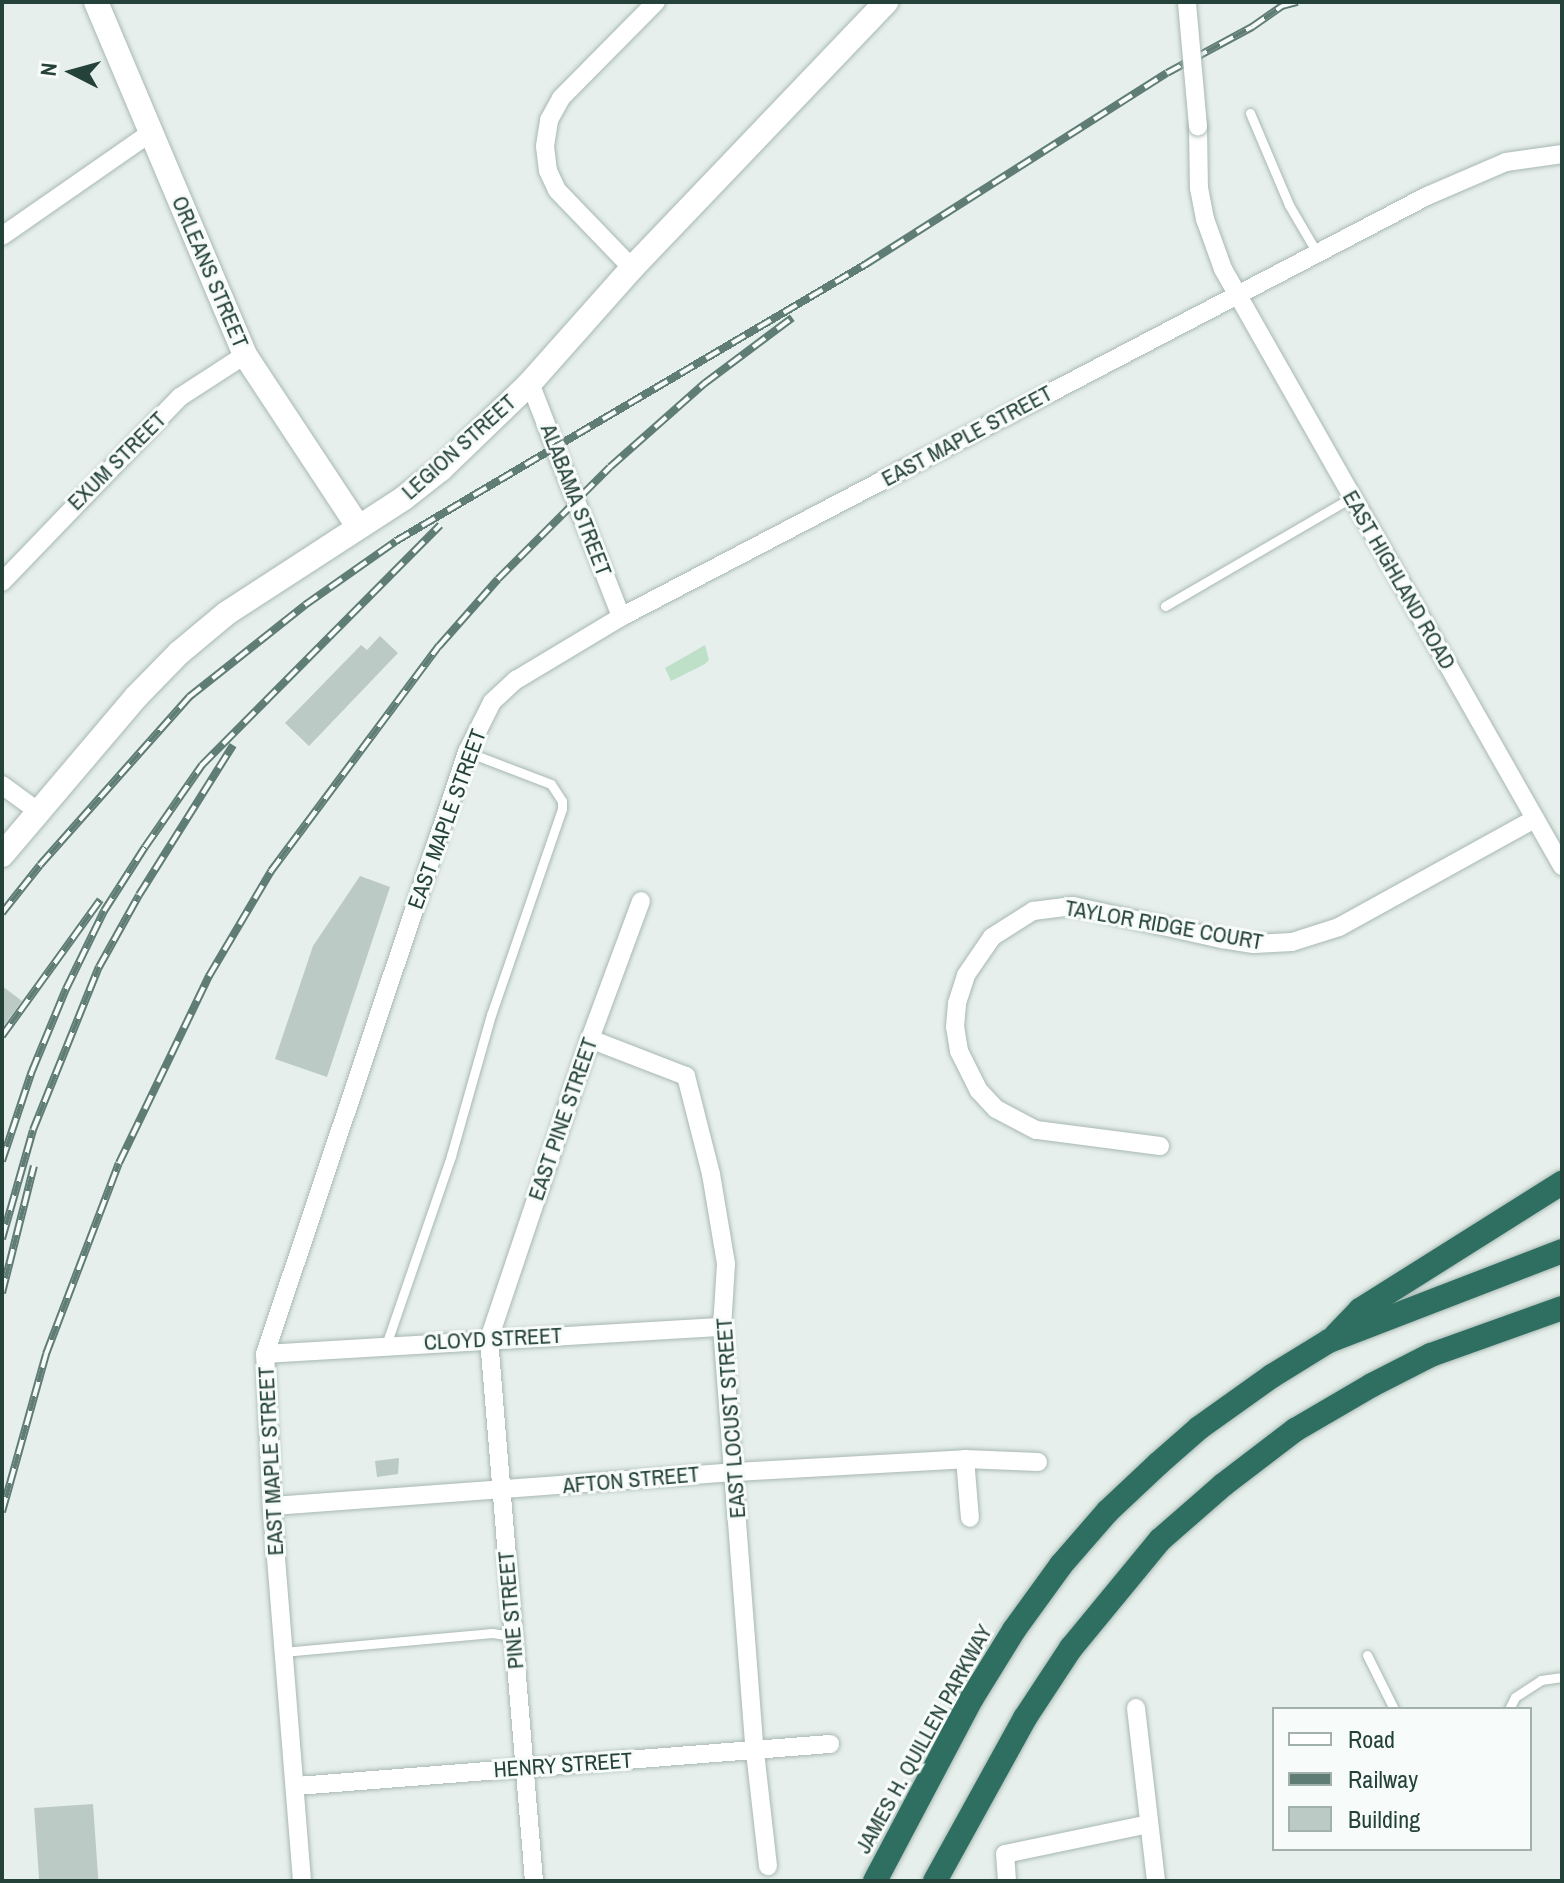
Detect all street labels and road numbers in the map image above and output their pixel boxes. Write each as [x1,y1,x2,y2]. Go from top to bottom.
street label: ORLEANS STREET [166,192,254,352]
street label: EAST MAPLE STREET [877,380,1057,492]
street label: LEGION STREET [397,389,521,505]
street label: EXUM STREET [62,406,172,516]
street label: ALABAMA STREET [535,420,617,580]
street label: EAST HIGHLAND ROAD [1337,486,1461,674]
street label: EAST MAPLE STREET [402,725,492,913]
street label: TAYLOR RIDGE COURT [1063,895,1265,955]
street label: EAST PINE STREET [523,1034,603,1204]
street label: EAST LOCUST STREET [711,1317,751,1519]
street label: CLOYD STREET [423,1322,563,1356]
street label: EAST MAPLE STREET [253,1366,289,1556]
street label: AFTON STREET [562,1461,700,1499]
street label: PINE STREET [493,1550,529,1670]
street label: JAMES H. QUILLEN PARKWAY [850,1620,998,1858]
street label: HENRY STREET [493,1747,633,1783]

